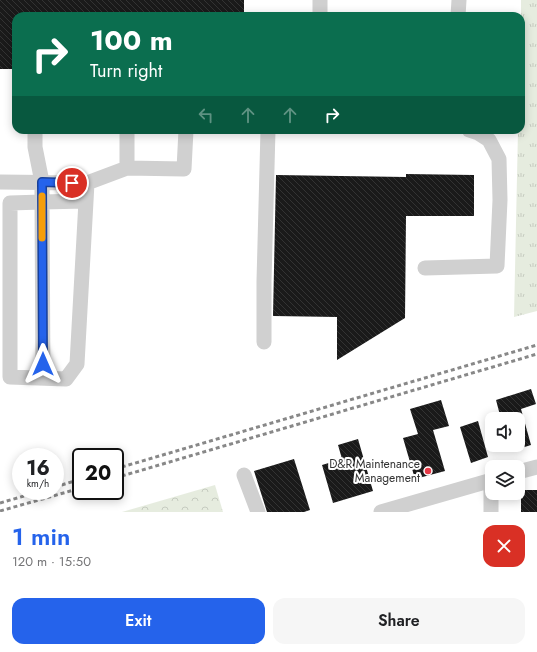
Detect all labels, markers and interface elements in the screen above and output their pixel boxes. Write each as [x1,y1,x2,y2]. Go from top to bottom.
text: 100 m [90,20,173,61]
icon: right [24,28,76,80]
text: Turn right [90,58,162,84]
icon: left [195,104,217,126]
icon: ahead [237,104,259,126]
icon: ahead [279,104,301,126]
icon: right [321,104,343,126]
pin [55,166,89,200]
icon: arrive [61,172,83,194]
position arrow [22,343,64,385]
map controls [485,412,525,500]
button: sound [485,412,525,452]
speed limit sign: 20 [72,448,124,500]
text: 16 [26,454,50,483]
place label: D&R Maintenance Management [329,455,420,487]
button: layers [485,460,525,500]
marker: D&R Maintenance Management [423,466,433,476]
text: km/h [27,476,49,491]
text: 1 min [12,519,70,554]
button: close [483,525,525,567]
text: 120 m · 15:50 [12,552,91,571]
button: Exit [12,598,265,644]
button: Share [273,598,525,644]

